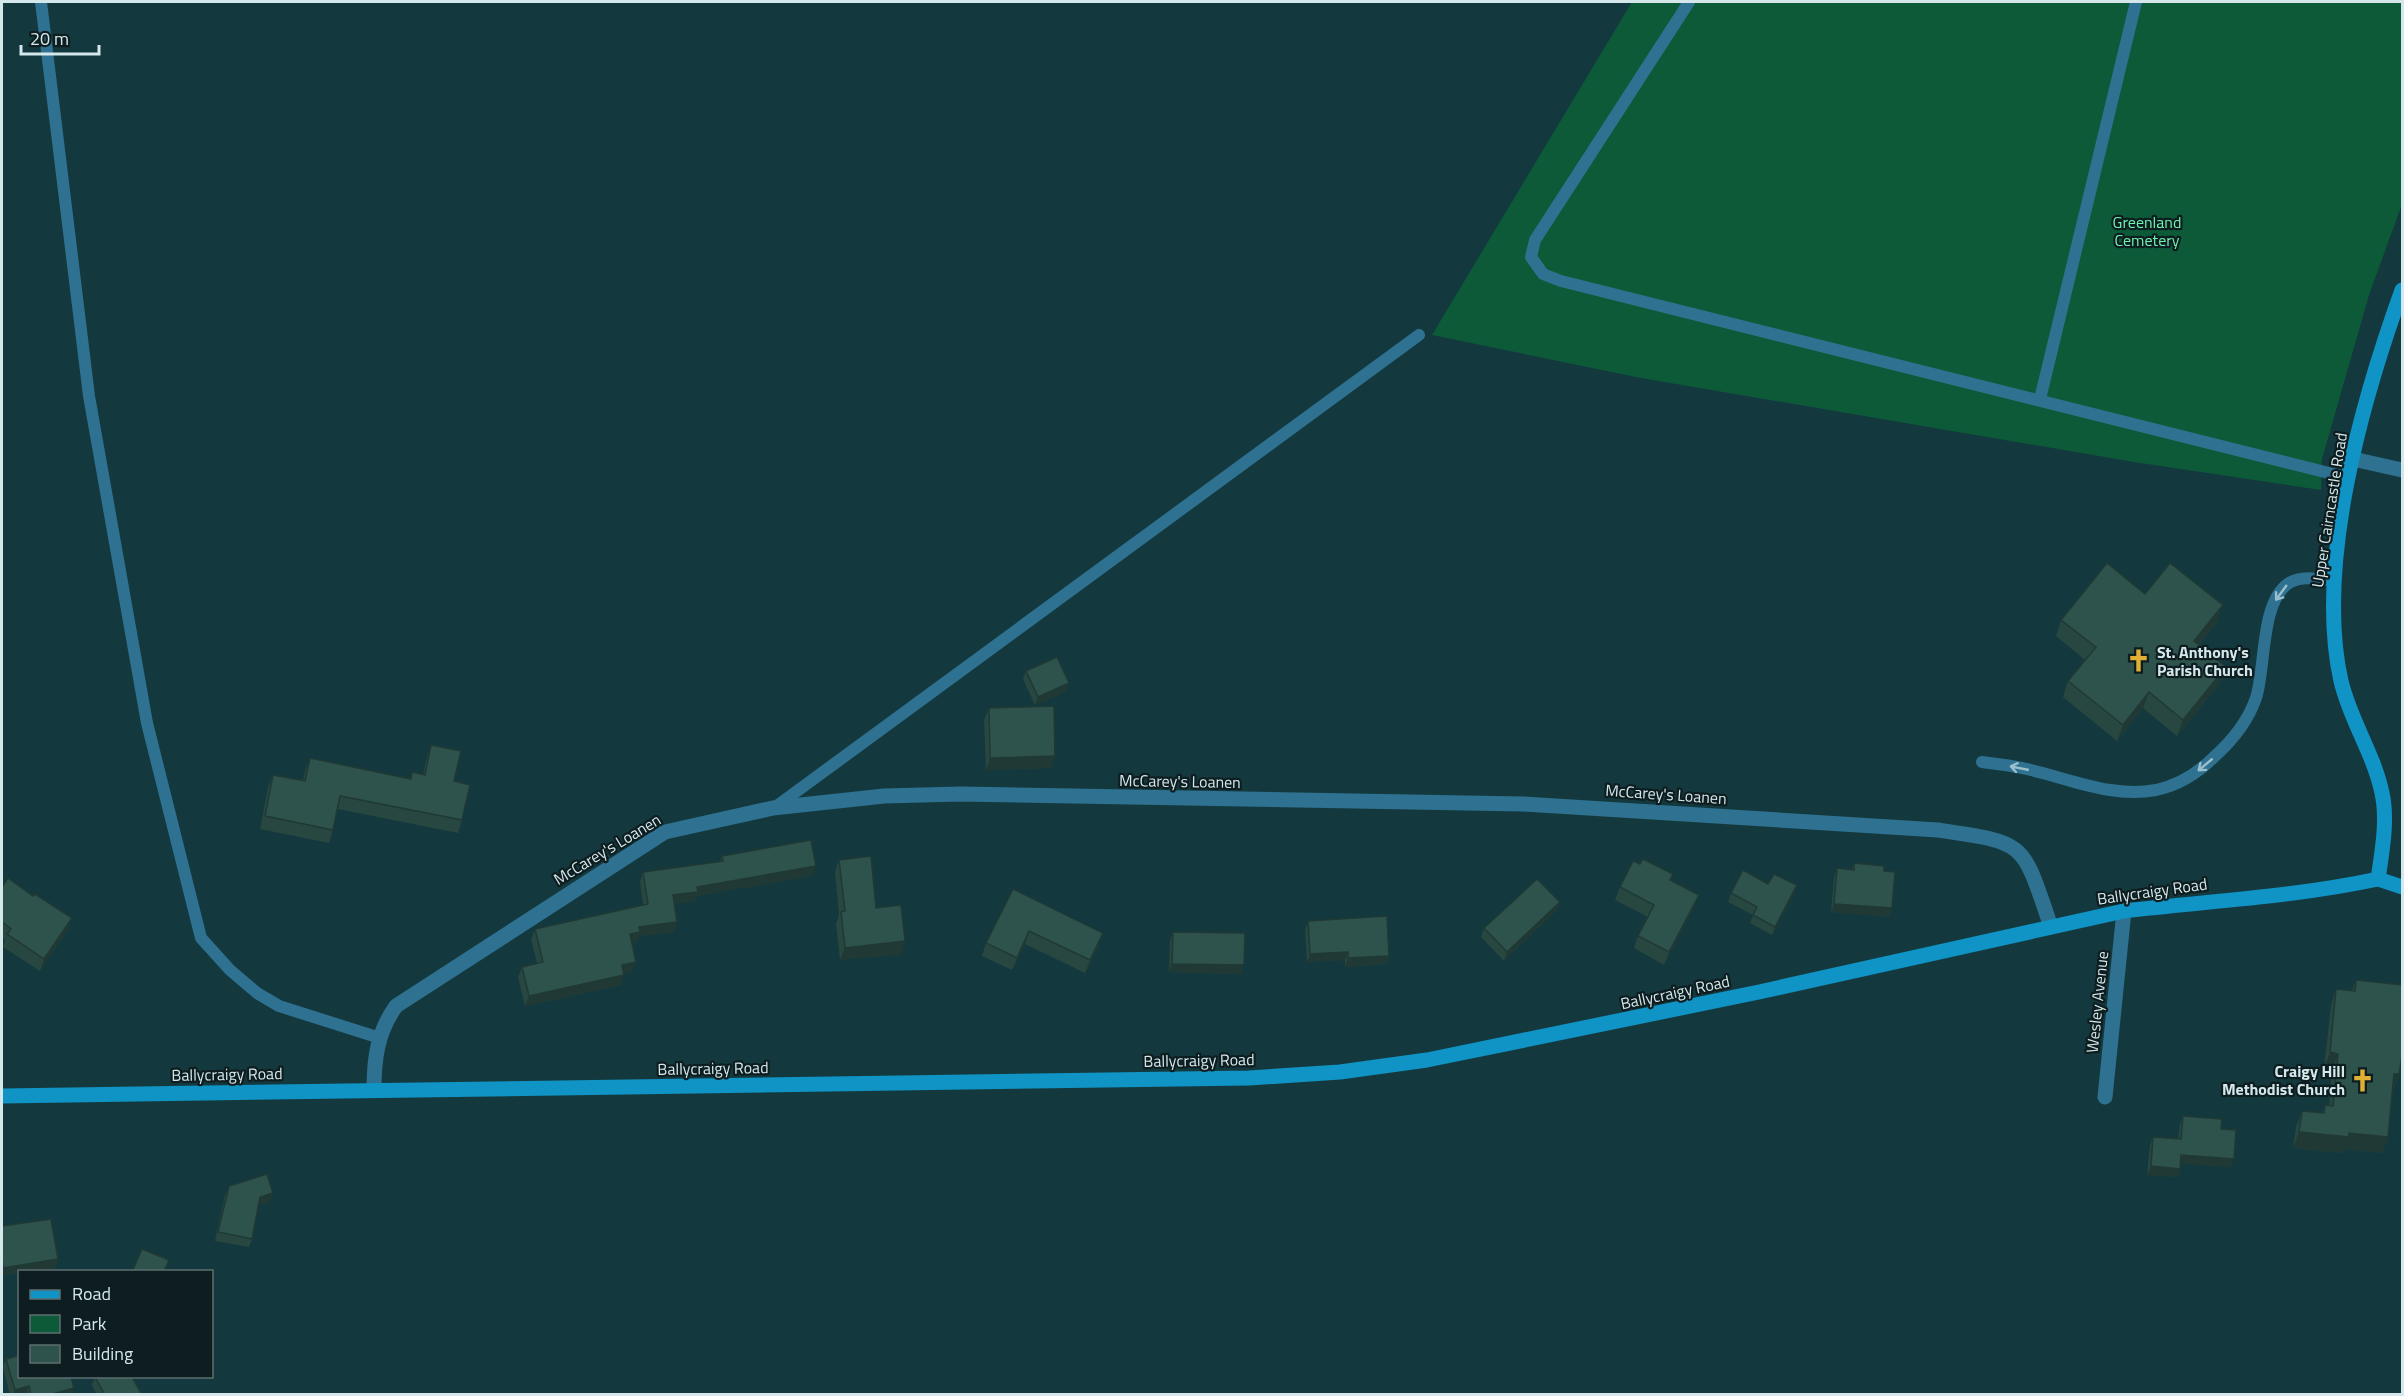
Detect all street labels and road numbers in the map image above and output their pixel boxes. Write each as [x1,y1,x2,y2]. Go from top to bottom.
street label: Upper Cairncastle Road [2305,431,2353,589]
street label: McCarey's Loanen [1119,768,1241,794]
street label: McCarey's Loanen [1604,778,1728,810]
street label: McCarey's Loanen [549,807,665,891]
street label: Ballycraigy Road [2095,871,2209,911]
street label: Wesley Avenue [2080,950,2114,1054]
street label: Ballycraigy Road [1618,969,1732,1015]
street label: Ballycraigy Road [1143,1047,1255,1073]
street label: Ballycraigy Road [657,1055,769,1081]
street label: Ballycraigy Road [171,1061,283,1087]

